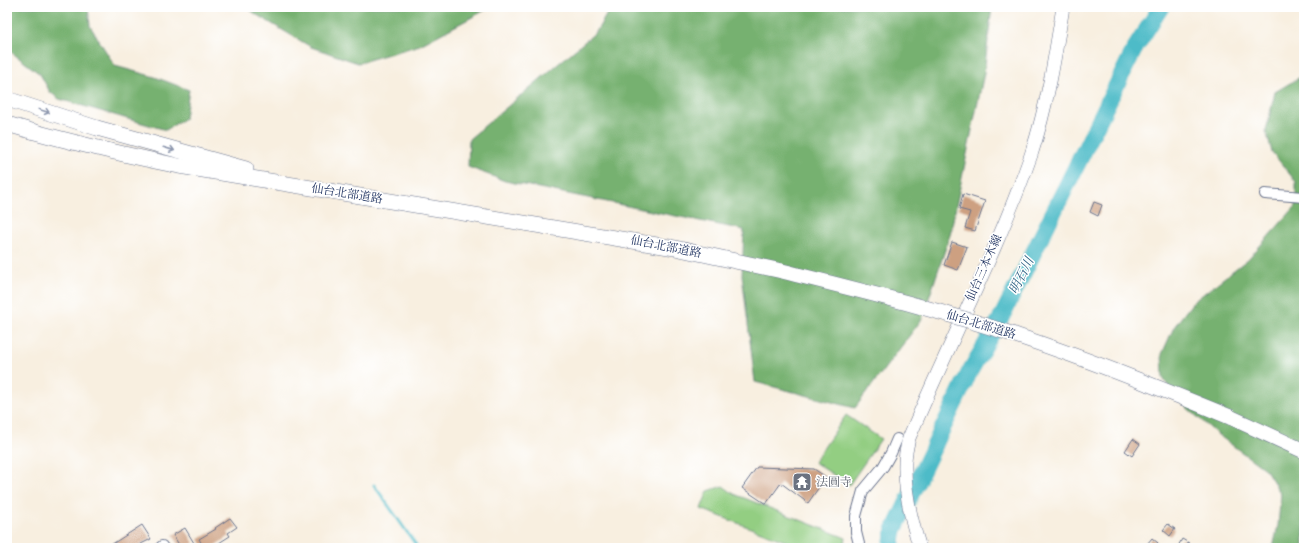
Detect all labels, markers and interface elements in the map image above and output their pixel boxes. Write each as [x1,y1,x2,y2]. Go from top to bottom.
one-way arrow [38,108,50,116]
one-way arrow [162,145,175,153]
street label: 仙台北部道路 [310,181,384,207]
street label: 仙台三本木線 [963,232,1005,304]
street label: 仙台北部道路 [629,233,703,261]
water label: 明石川 [1006,253,1039,297]
street label: 仙台北部道路 [944,307,1018,343]
temple icon: 法圓寺 [791,471,813,493]
place label: 法圓寺 [816,475,852,490]

